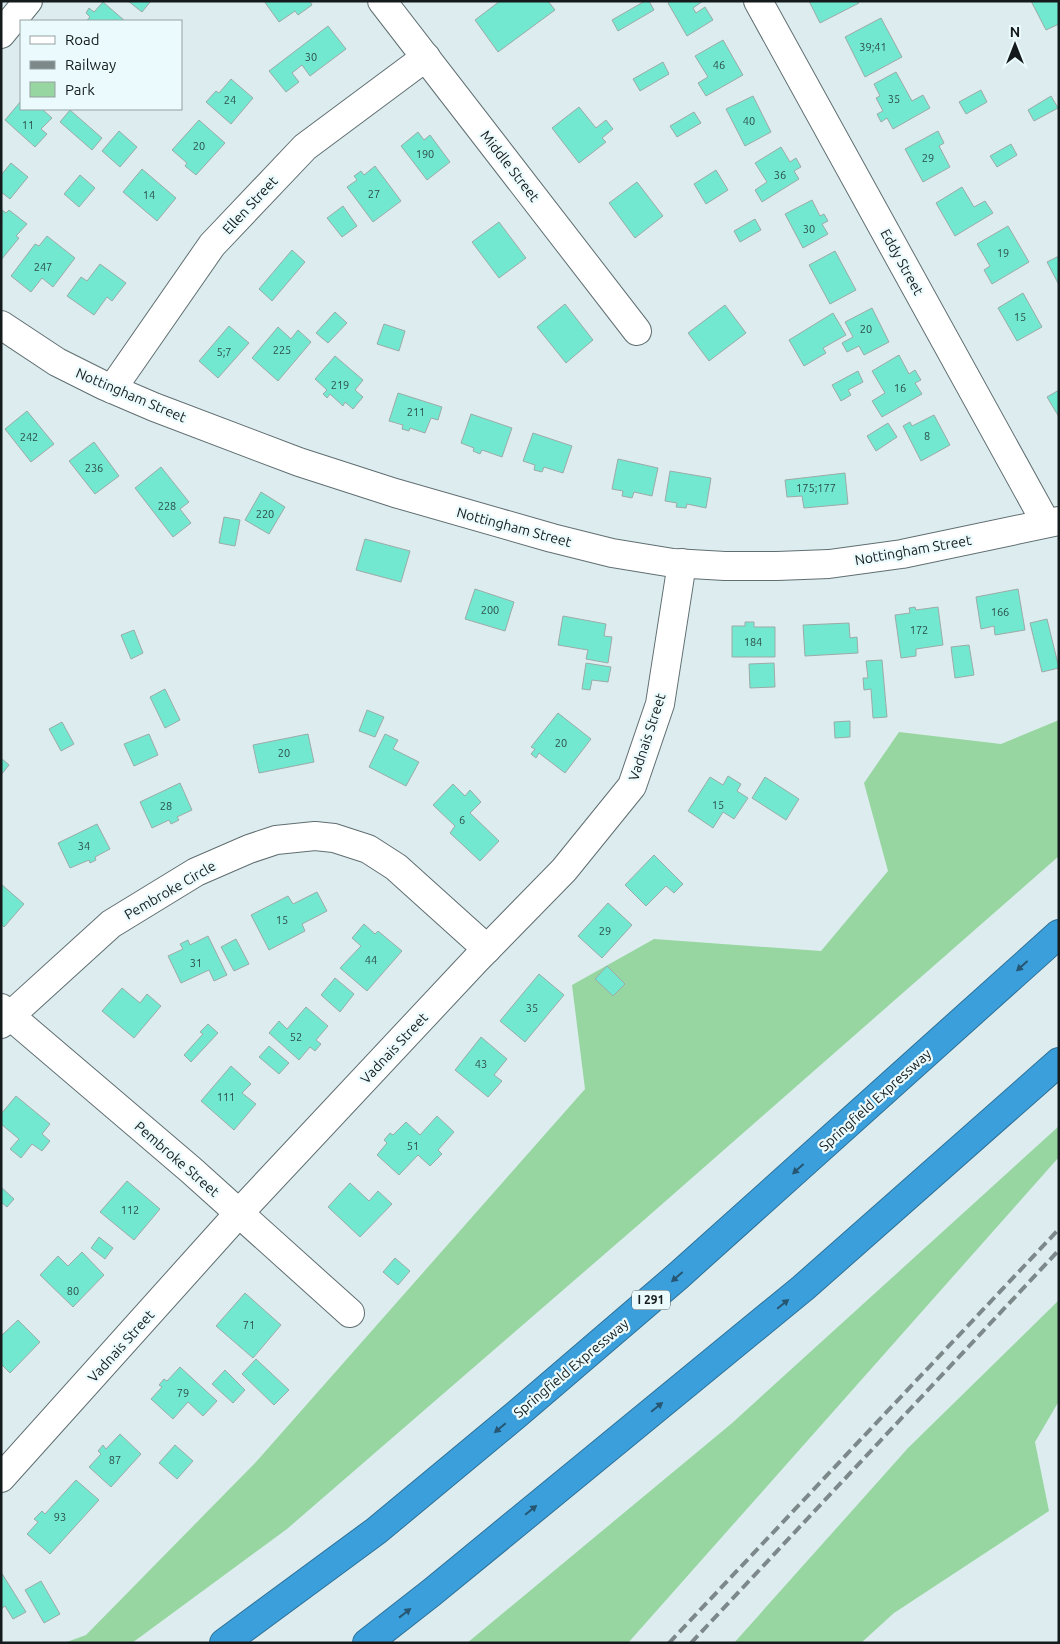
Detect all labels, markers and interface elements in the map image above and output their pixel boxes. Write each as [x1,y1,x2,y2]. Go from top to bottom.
legend [20,20,182,110]
north arrow [990,20,1040,70]
text: N [1010,24,1020,40]
text: Road [65,31,100,48]
house number: 39;41 [859,41,887,53]
house number: 30 [305,51,317,63]
text: Railway [65,56,116,73]
house number: 46 [713,59,725,71]
text: Park [65,81,95,98]
house number: 35 [888,93,900,105]
house number: 24 [224,94,236,106]
house number: 40 [743,115,755,127]
house number: 11 [22,119,34,131]
street label: Middle Street [477,127,543,205]
house number: 20 [193,140,205,152]
house number: 190 [416,148,434,160]
house number: 29 [922,152,934,164]
house number: 36 [774,169,786,181]
street label: Ellen Street [219,172,281,237]
house number: 27 [368,188,380,200]
house number: 14 [143,189,155,201]
house number: 30 [803,223,815,235]
street label: Eddy Street [877,226,927,298]
house number: 19 [997,247,1009,259]
house number: 247 [34,261,52,273]
house number: 15 [1014,311,1026,323]
house number: 20 [860,323,872,335]
house number: 225 [273,344,291,356]
house number: 5;7 [216,346,232,358]
street label: Nottingham Street [73,365,189,426]
house number: 219 [331,379,349,391]
house number: 16 [894,382,906,394]
house number: 211 [407,406,425,418]
house number: 8 [924,430,930,442]
house number: 242 [20,431,38,443]
house number: 236 [85,462,103,474]
house number: 175;177 [796,482,836,494]
house number: 228 [158,500,176,512]
street label: Nottingham Street [455,504,574,550]
house number: 220 [256,508,274,520]
street label: Nottingham Street [853,532,973,568]
house number: 200 [481,604,499,616]
house number: 166 [991,606,1009,618]
house number: 172 [910,624,928,636]
house number: 184 [744,636,762,648]
street label: Vadnais Street [625,691,669,783]
house number: 20 [555,737,567,749]
house number: 20 [278,747,290,759]
house number: 15 [712,799,724,811]
house number: 28 [160,800,172,812]
house number: 6 [459,814,465,826]
house number: 34 [78,840,90,852]
street label: Pembroke Circle [122,857,218,923]
house number: 15 [276,914,288,926]
house number: 29 [599,925,611,937]
house number: 44 [365,954,377,966]
house number: 31 [190,957,202,969]
one-way arrow [1016,961,1029,972]
house number: 35 [526,1002,538,1014]
street label: Vadnais Street [357,1009,431,1087]
house number: 52 [290,1031,302,1043]
street label: Springfield Expressway [816,1045,934,1154]
house number: 43 [475,1058,487,1070]
house number: 111 [217,1091,235,1103]
street label: Pembroke Street [132,1118,223,1200]
house number: 51 [407,1140,419,1152]
one-way arrow [793,1163,805,1175]
house number: 112 [121,1204,139,1216]
one-way arrow [670,1272,683,1283]
house number: 80 [67,1285,79,1297]
road number: I 291 [632,1290,670,1310]
one-way arrow [776,1299,789,1310]
street label: Vadnais Street [85,1306,158,1385]
street label: Springfield Expressway [510,1315,632,1421]
house number: 71 [243,1319,255,1331]
house number: 79 [177,1387,189,1399]
one-way arrow [650,1402,663,1413]
one-way arrow [494,1422,506,1434]
house number: 87 [109,1454,121,1466]
one-way arrow [524,1505,537,1516]
house number: 93 [54,1511,66,1523]
one-way arrow [398,1607,411,1618]

